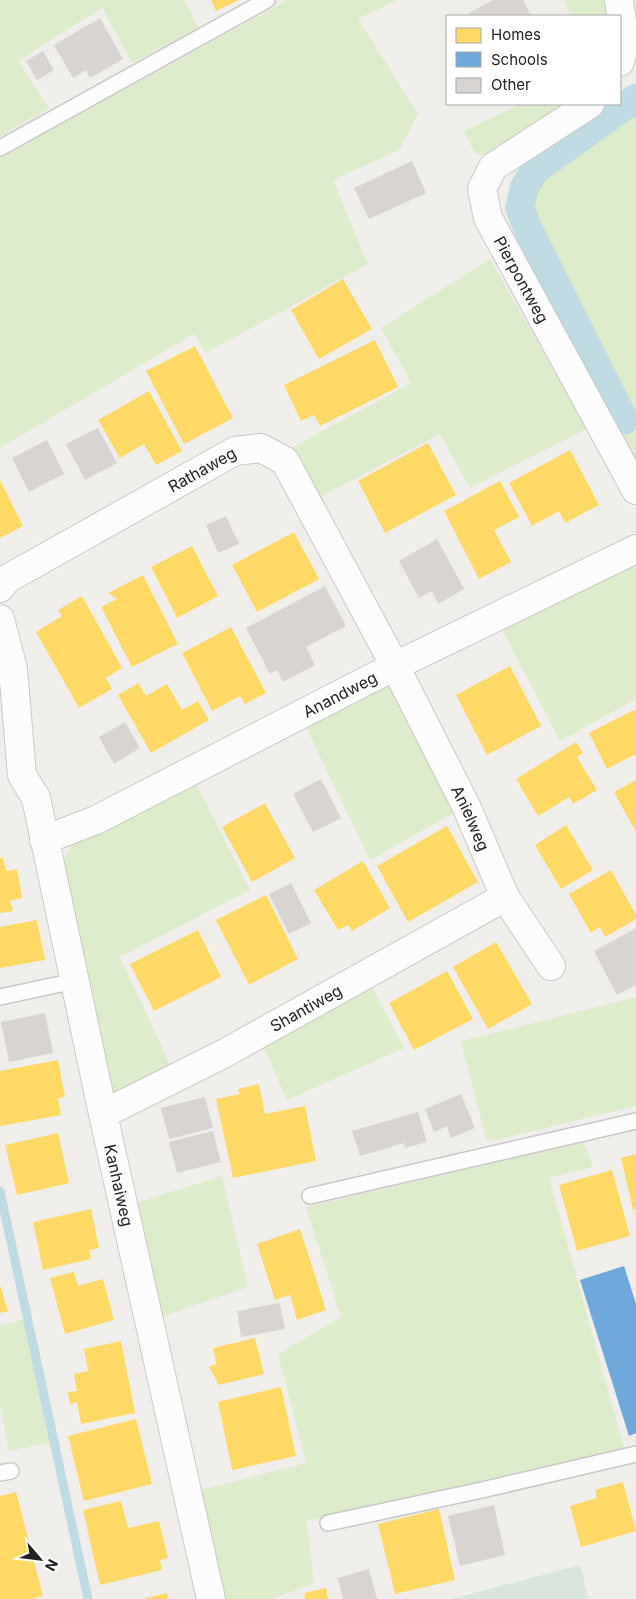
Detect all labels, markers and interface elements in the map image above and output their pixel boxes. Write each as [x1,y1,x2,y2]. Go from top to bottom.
legend [446,15,621,105]
text: Homes [491,25,541,44]
text: Schools [491,50,548,69]
text: Other [491,75,531,94]
street label: Pierpontweg [490,233,553,327]
street label: Rathaweg [164,443,240,497]
street label: Anandweg [299,667,380,722]
street label: Anielweg [447,782,494,854]
street label: Shantiweg [266,980,345,1036]
street label: Kanhaiweg [100,1142,138,1228]
north arrow [15,1534,65,1584]
text: N [42,1557,62,1574]

